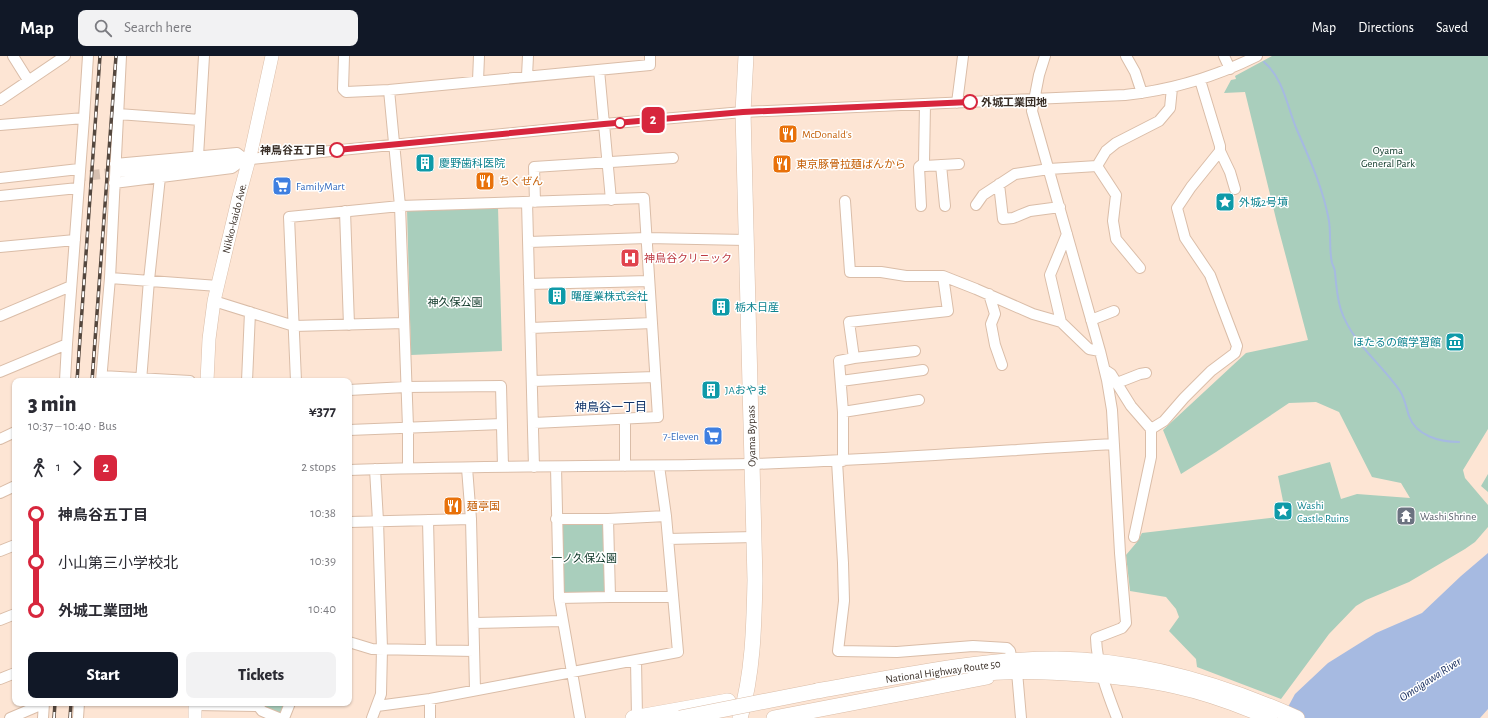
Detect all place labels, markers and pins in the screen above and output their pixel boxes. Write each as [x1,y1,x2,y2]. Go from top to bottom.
marker: 外城工業団地 [962,94,978,110]
place label: 外城工業団地 [981,96,1047,108]
unlabelled marker [614,117,626,129]
restaurant icon: McDonald's [777,123,799,145]
place label: McDonald's [802,129,852,140]
marker: 神鳥谷五丁目 [329,142,345,158]
place label: 神鳥谷五丁目 [260,144,326,156]
building icon: 慶野歯科医院 [414,152,436,174]
restaurant icon: 東京豚骨拉麺ばんから [771,153,793,175]
place label: 慶野歯科医院 [439,157,505,169]
place label: 東京豚骨拉麺ばんから [796,159,906,170]
restaurant icon: ちくぜん [474,170,496,192]
supermarket icon: FamilyMart [271,175,293,197]
place label: ちくぜん [499,175,543,187]
place label: FamilyMart [296,181,345,192]
place icon: 外城2号墳 [1214,191,1236,213]
place label: 外城2号墳 [1239,196,1288,208]
hospital icon: 神鳥谷クリニック [619,247,641,269]
place label: 神鳥谷クリニック [644,252,732,264]
building icon: 曙産業株式会社 [546,285,568,307]
place label: 曙産業株式会社 [571,291,648,302]
building icon: 栃木日産 [710,296,732,318]
place label: 栃木日産 [735,302,779,313]
museum icon: ほたるの館学習館 [1444,331,1466,353]
place label: ほたるの館学習館 [1353,336,1441,348]
building icon: JAおやま [700,379,722,401]
place label: JAおやま [725,385,768,396]
supermarket icon: 7-Eleven [702,425,724,447]
place label: 7-Eleven [663,431,699,442]
restaurant icon: 麺亭国 [442,495,464,517]
place icon: Washi Castle Ruins [1272,500,1294,522]
place label: Washi Castle Ruins [1297,500,1349,524]
place label: 麺亭国 [467,501,500,512]
temple icon: Washi Shrine [1395,505,1417,527]
place label: Washi Shrine [1420,511,1476,522]

